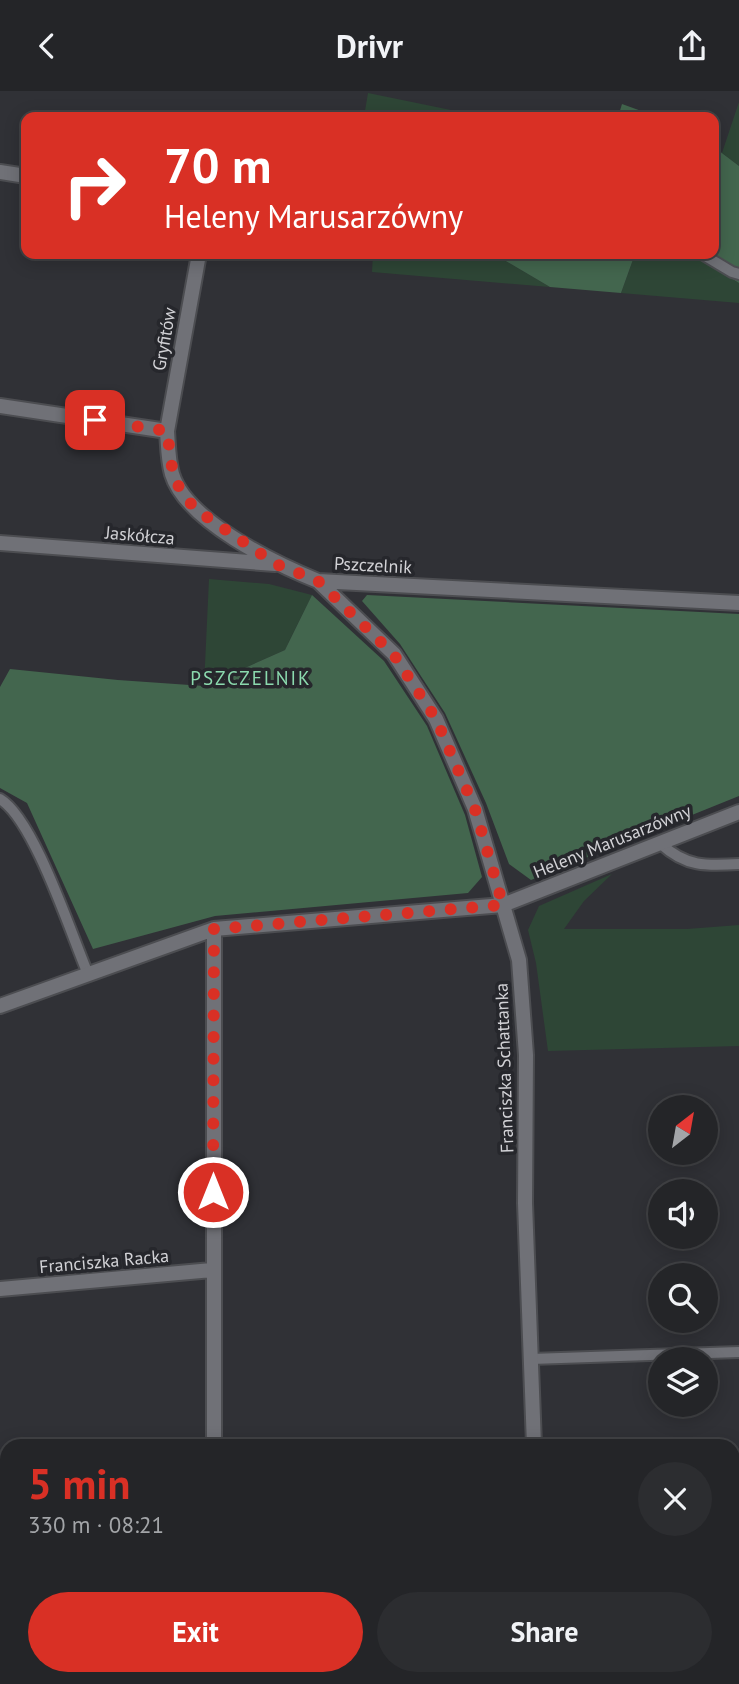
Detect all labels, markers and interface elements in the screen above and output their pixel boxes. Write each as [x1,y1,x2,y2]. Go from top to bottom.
text: Drivr [336,25,403,67]
icon: back [28,27,66,65]
icon: share [673,27,711,65]
text: 70 m [164,133,271,197]
icon: right [49,140,140,231]
text: Heleny Marusarzówny [164,195,463,237]
street label: Gryfitów [147,305,181,372]
pin [65,390,125,450]
icon: arrive [76,401,114,439]
street label: Jaskółcza [103,520,176,550]
street label: Pszczelnik [333,551,413,579]
district label: PSZCZELNIK [190,666,312,690]
street label: Heleny Marusarzówny [530,799,695,883]
street label: Franciszka Schattanka [490,983,518,1153]
north arrow [648,1095,718,1165]
map controls [648,1095,718,1417]
position arrow [176,1155,250,1229]
button: sound [648,1179,718,1249]
street label: Franciszka Racka [38,1244,170,1278]
button: search [648,1263,718,1333]
button: layers [648,1347,718,1417]
text: 5 min [28,1456,130,1511]
button: close [638,1462,712,1536]
text: 330 m · 08:21 [28,1510,164,1539]
button: Exit [28,1592,363,1672]
button: Share [377,1592,712,1672]

